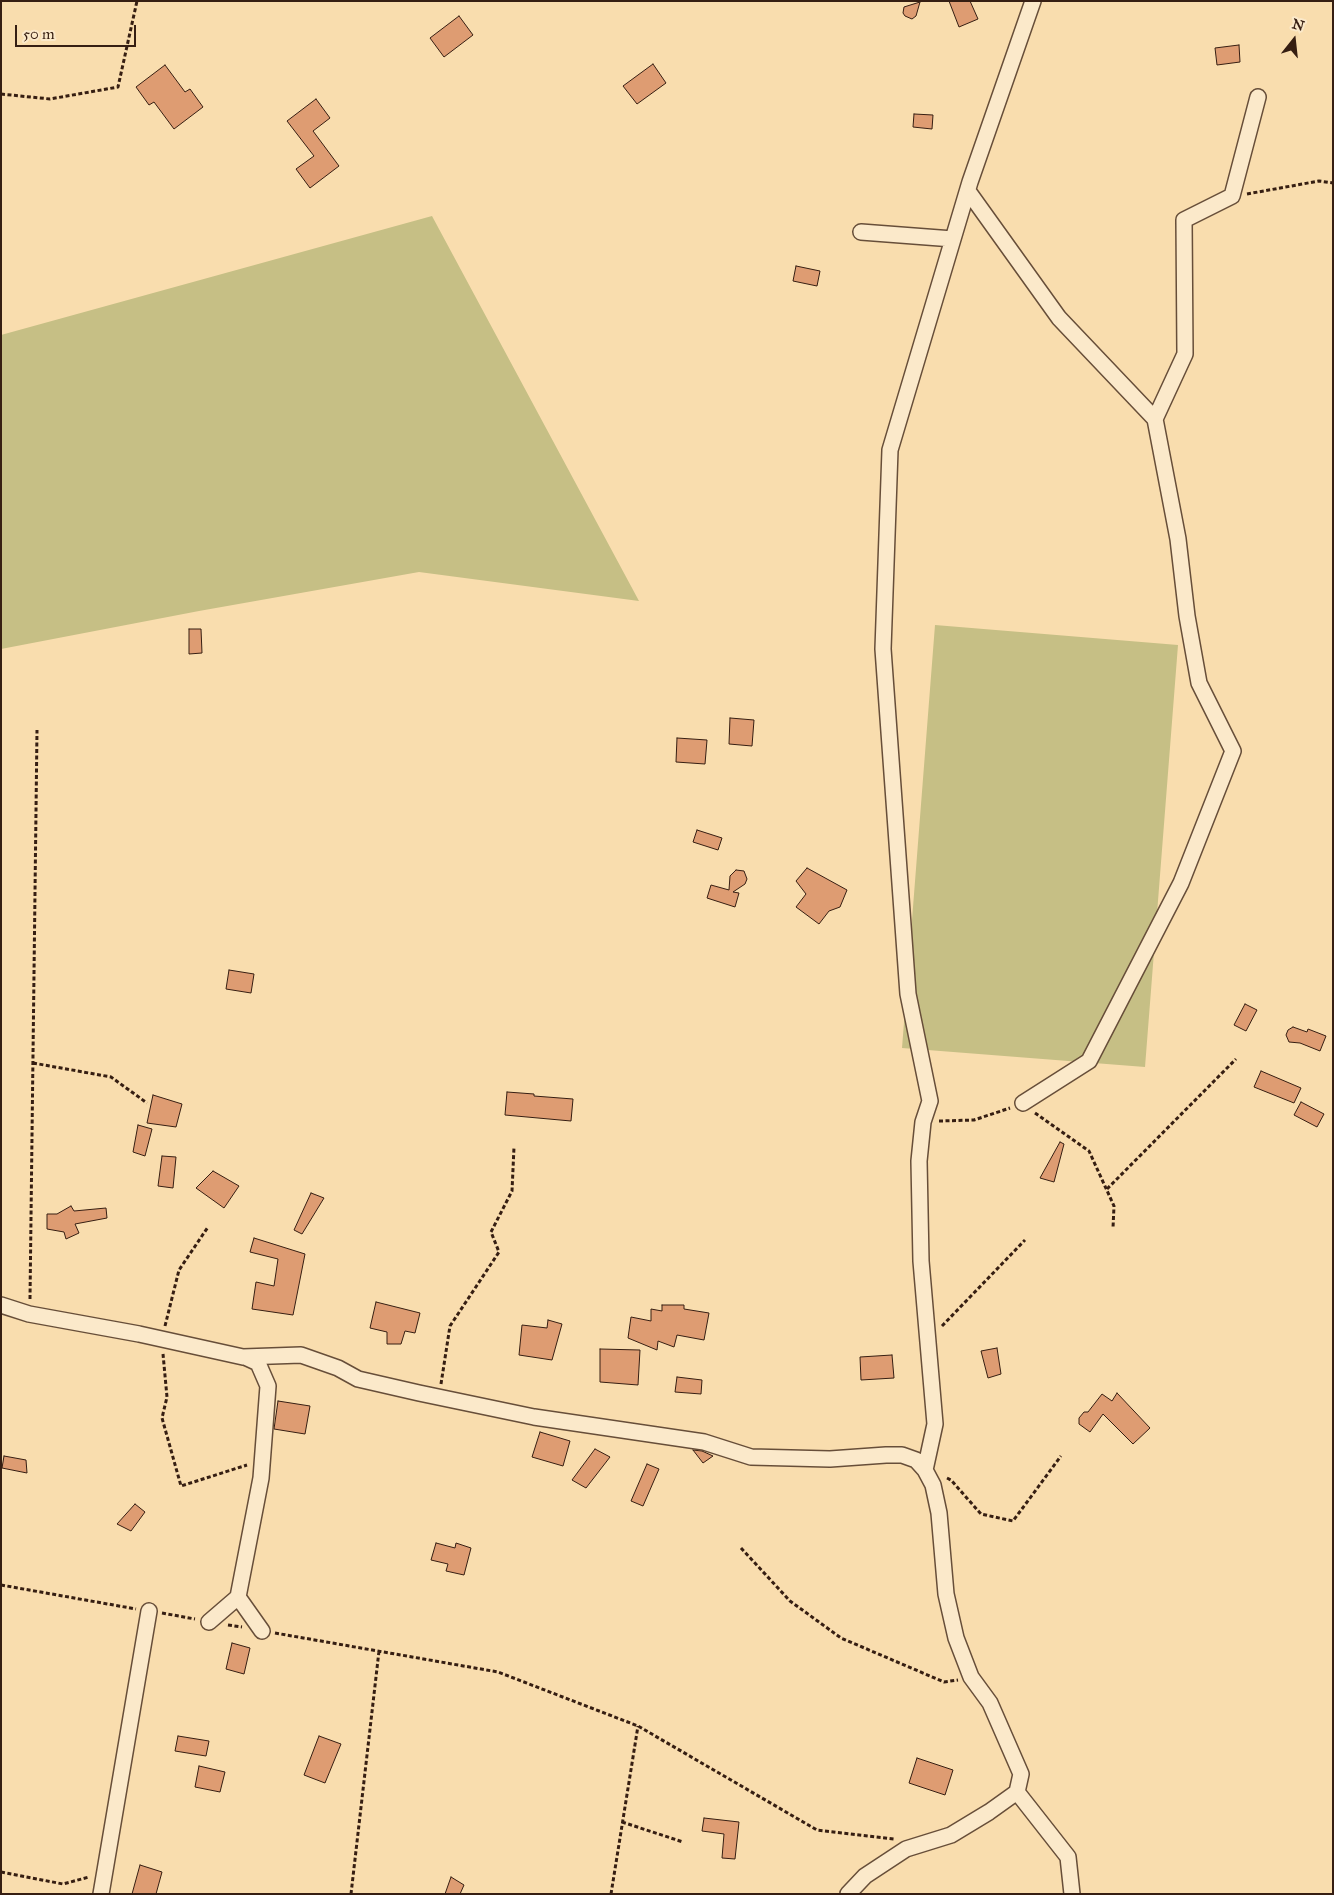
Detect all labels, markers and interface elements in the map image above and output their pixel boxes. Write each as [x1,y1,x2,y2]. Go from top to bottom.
scale bar [18,15,139,47]
north arrow [1269,15,1319,65]
text: N [1290,15,1306,35]
text: 50 m [23,25,55,43]

